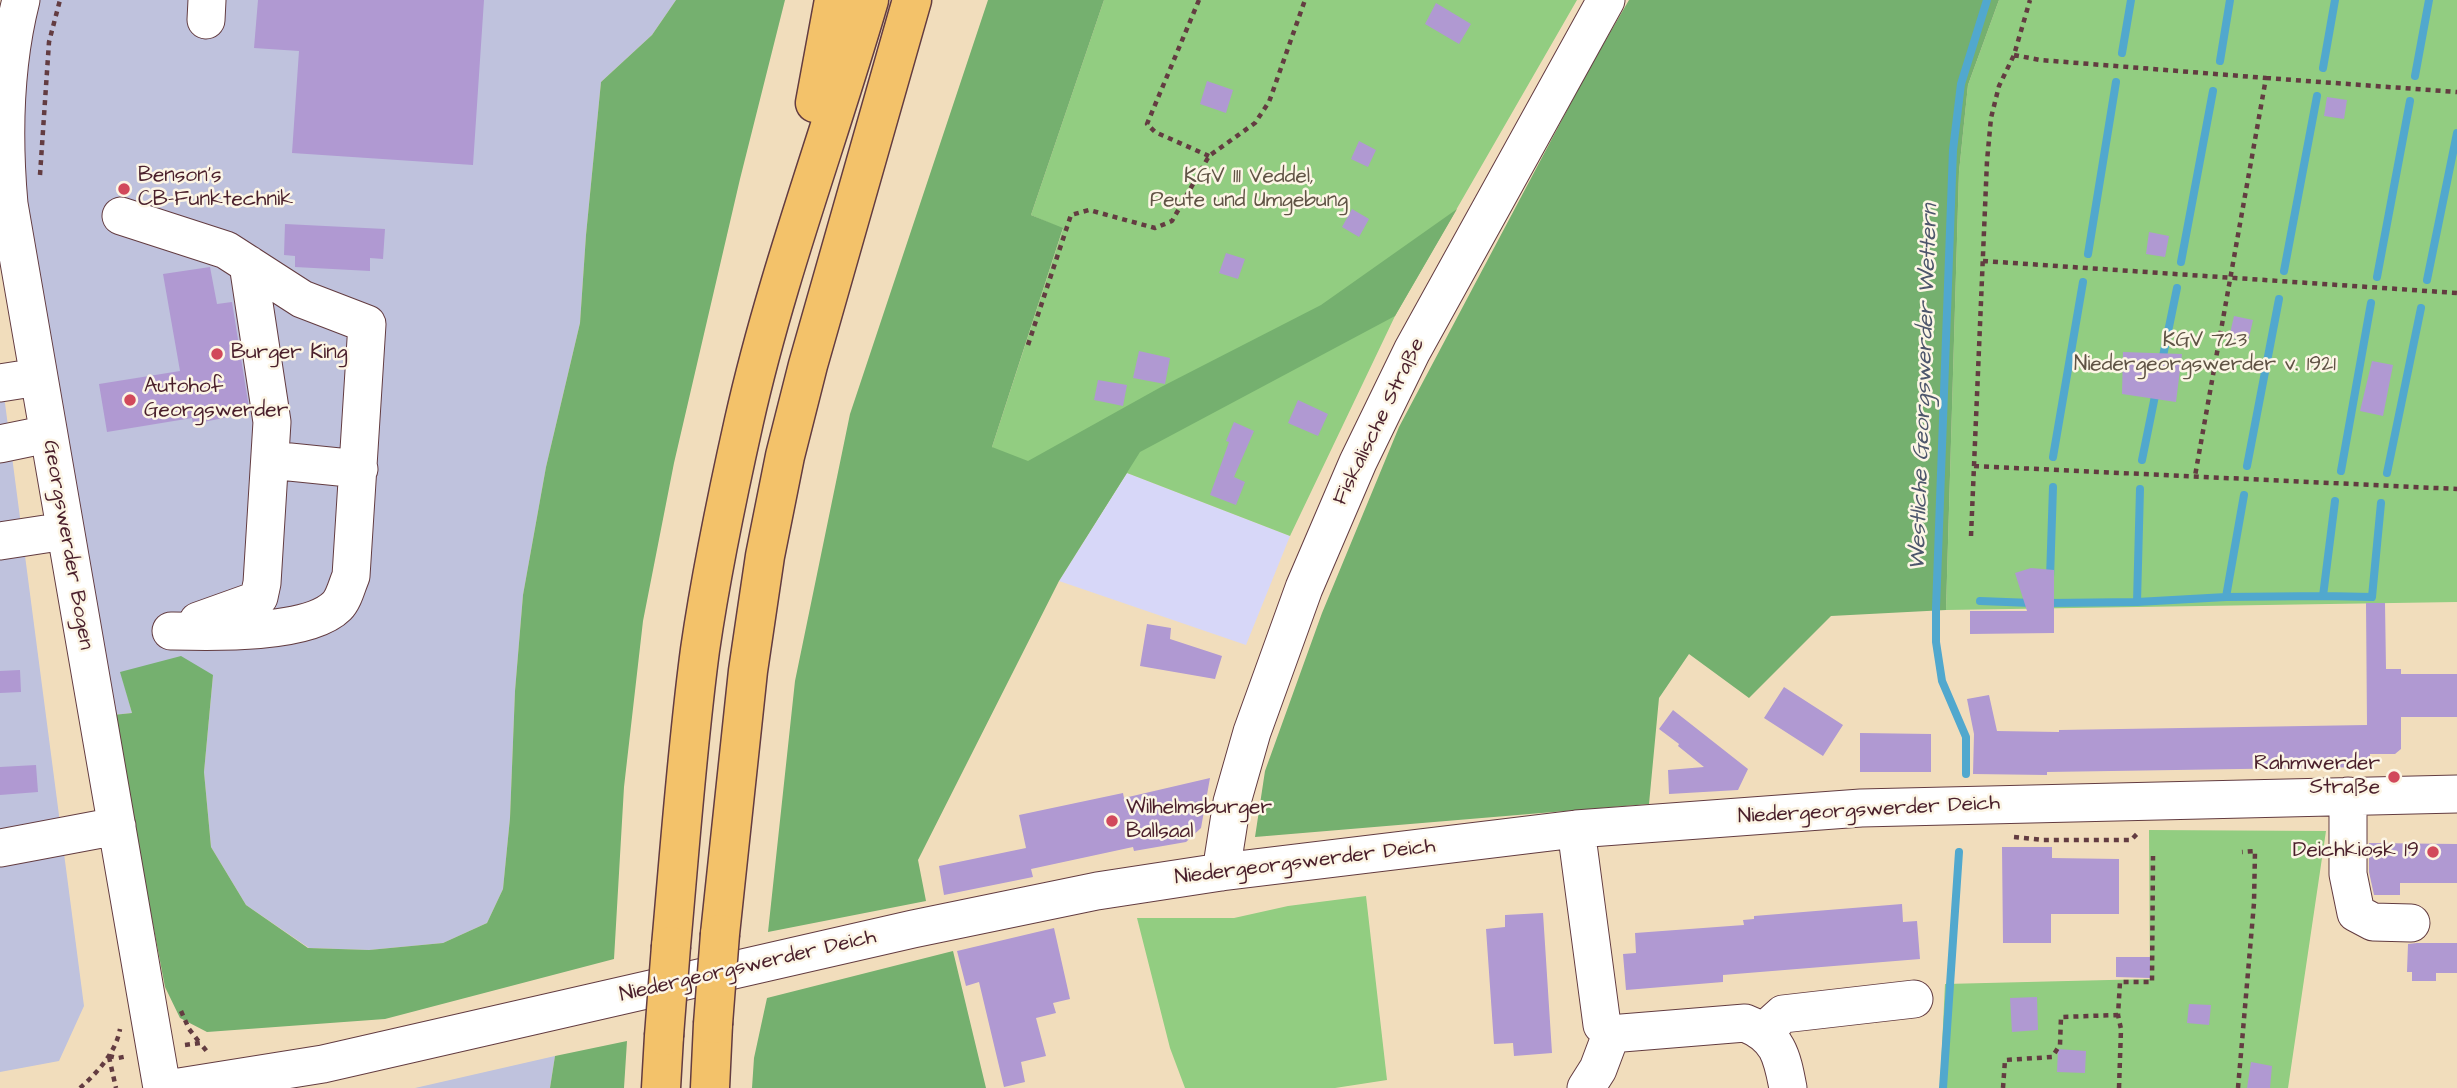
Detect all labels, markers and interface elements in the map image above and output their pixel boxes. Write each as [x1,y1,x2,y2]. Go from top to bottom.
place label: Benson's CB-Funktechnik [138,164,293,214]
park label: KGV 111 Veddel, Peute und Umgebung [1150,165,1348,215]
marker: Benson's CB-Funktechnik [116,181,132,197]
water label: Westliche Georgswerder Wettern [1905,204,1945,570]
park label: KGV 723 Niedergeorgswerder v. 1921 [2074,329,2336,379]
street label: Fiskalische Straße [1329,334,1431,510]
place label: Burger King [231,341,348,367]
marker: Burger King [209,346,225,362]
place label: Autohof Georgswerder [144,375,288,425]
marker: Autohof Georgswerder [122,392,138,408]
street label: Georgswerder Bogen [36,438,98,652]
place label: Rahmwerder Straße [2254,752,2380,802]
marker: Rahmwerder Straße [2386,769,2402,785]
street label: Niedergeorgswerder Deich [1737,792,2001,830]
place label: Wilhelmsburger Ballsaal [1126,796,1272,846]
marker: Wilhelmsburger Ballsaal [1104,813,1120,829]
street label: Niedergeorgswerder Deich [1173,835,1437,891]
place label: Deichkiosk 19 [2293,839,2419,865]
marker: Deichkiosk 19 [2425,844,2441,860]
street label: Niedergeorgswerder Deich [617,925,879,1009]

